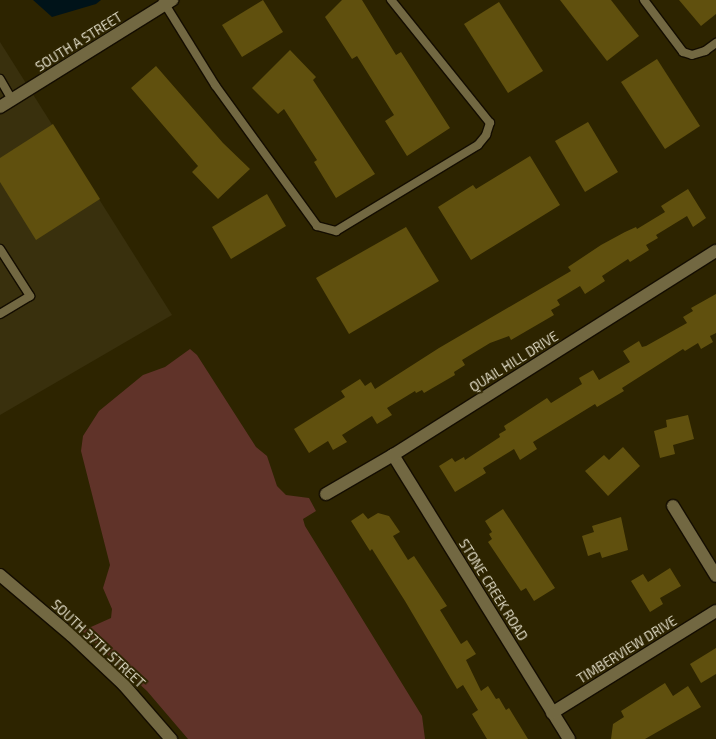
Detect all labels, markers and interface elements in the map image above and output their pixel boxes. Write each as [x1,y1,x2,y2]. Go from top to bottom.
street label: SOUTH A STREET [33,9,125,75]
street label: QUAIL HILL DRIVE [467,328,561,396]
street label: STONE CREEK ROAD [455,536,531,644]
street label: SOUTH 37TH STREET [48,597,148,691]
street label: TIMBERVIEW DRIVE [574,613,680,687]

